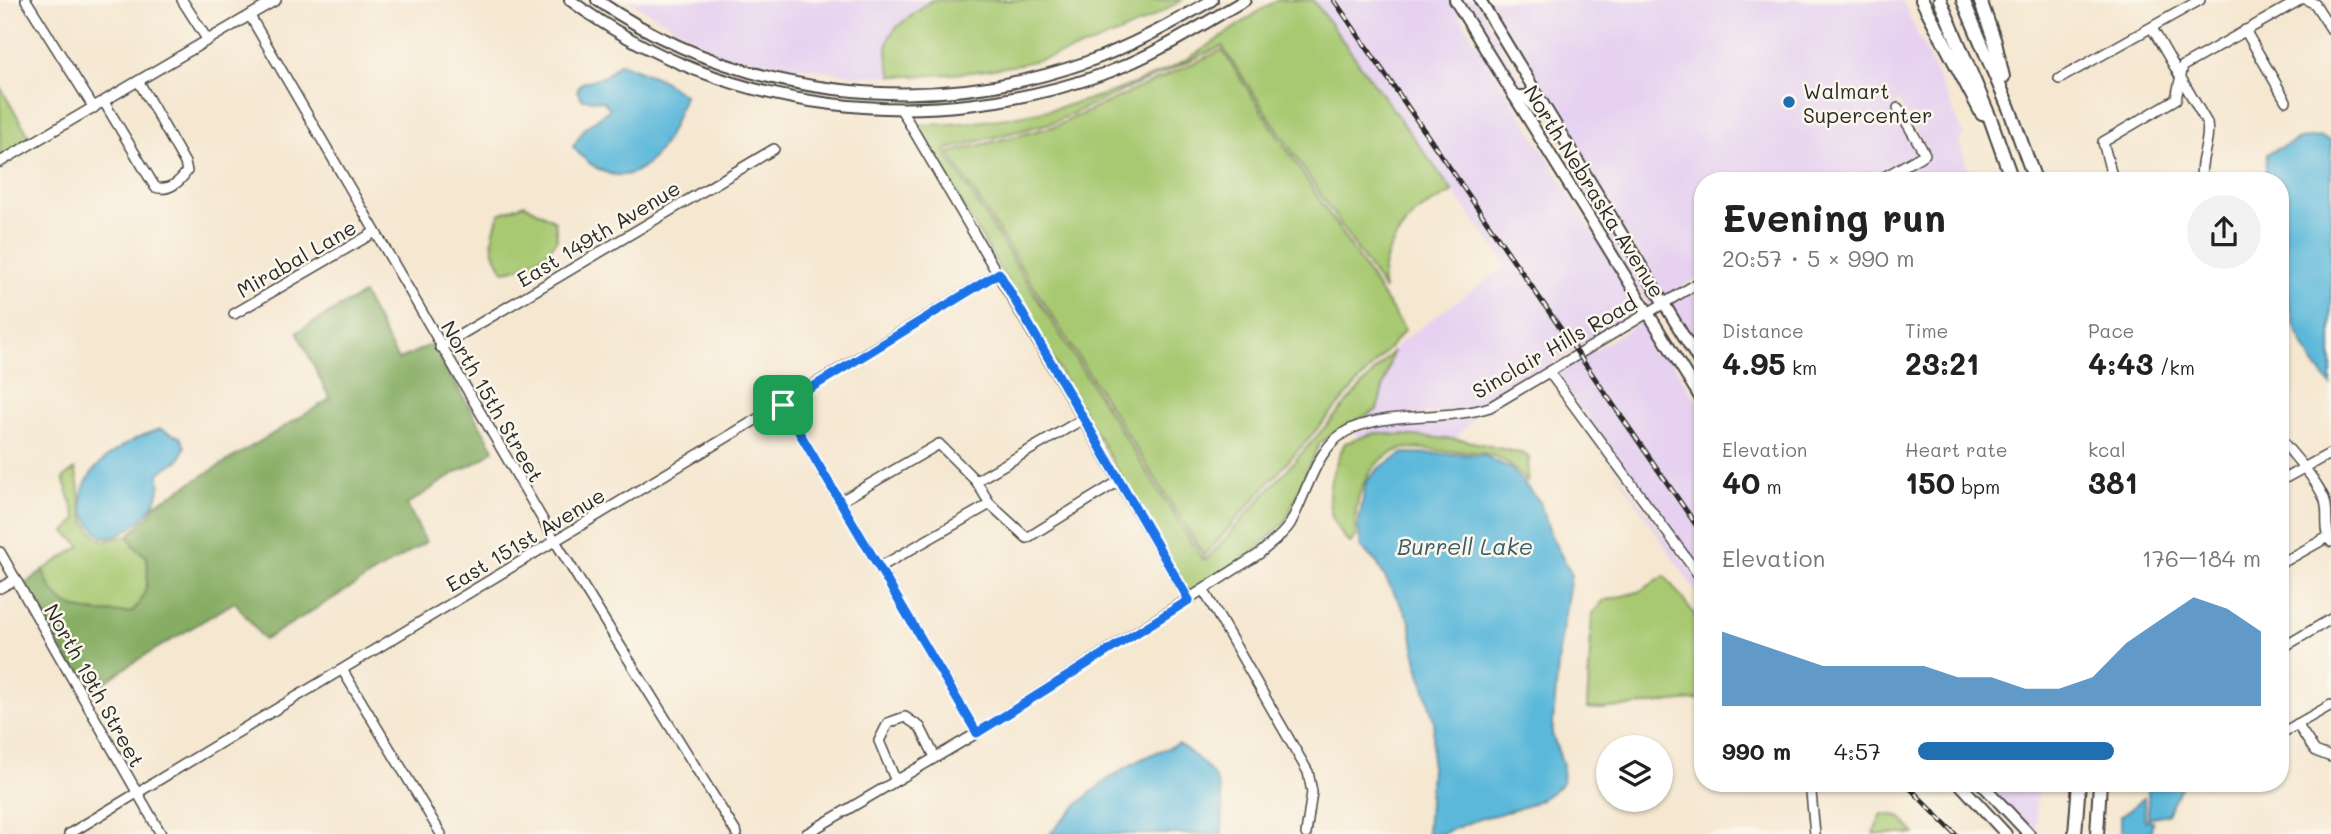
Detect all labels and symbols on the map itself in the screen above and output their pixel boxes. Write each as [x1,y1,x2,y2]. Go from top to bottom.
place label: Walmart Supercenter [1803,77,1933,128]
street label: North Nebraska Avenue [1518,80,1672,302]
marker: Walmart Supercenter [1781,94,1797,110]
street label: East 149th Avenue [511,174,685,292]
street label: Mirabal Lane [231,213,361,303]
street label: Sinclair Hills Road [1467,288,1641,404]
street label: North 15th Street [436,315,550,487]
pin [753,375,813,435]
street label: East 151st Avenue [440,481,610,597]
water label: Burrell Lake [1397,531,1533,561]
street label: North 19th Street [39,599,151,771]

